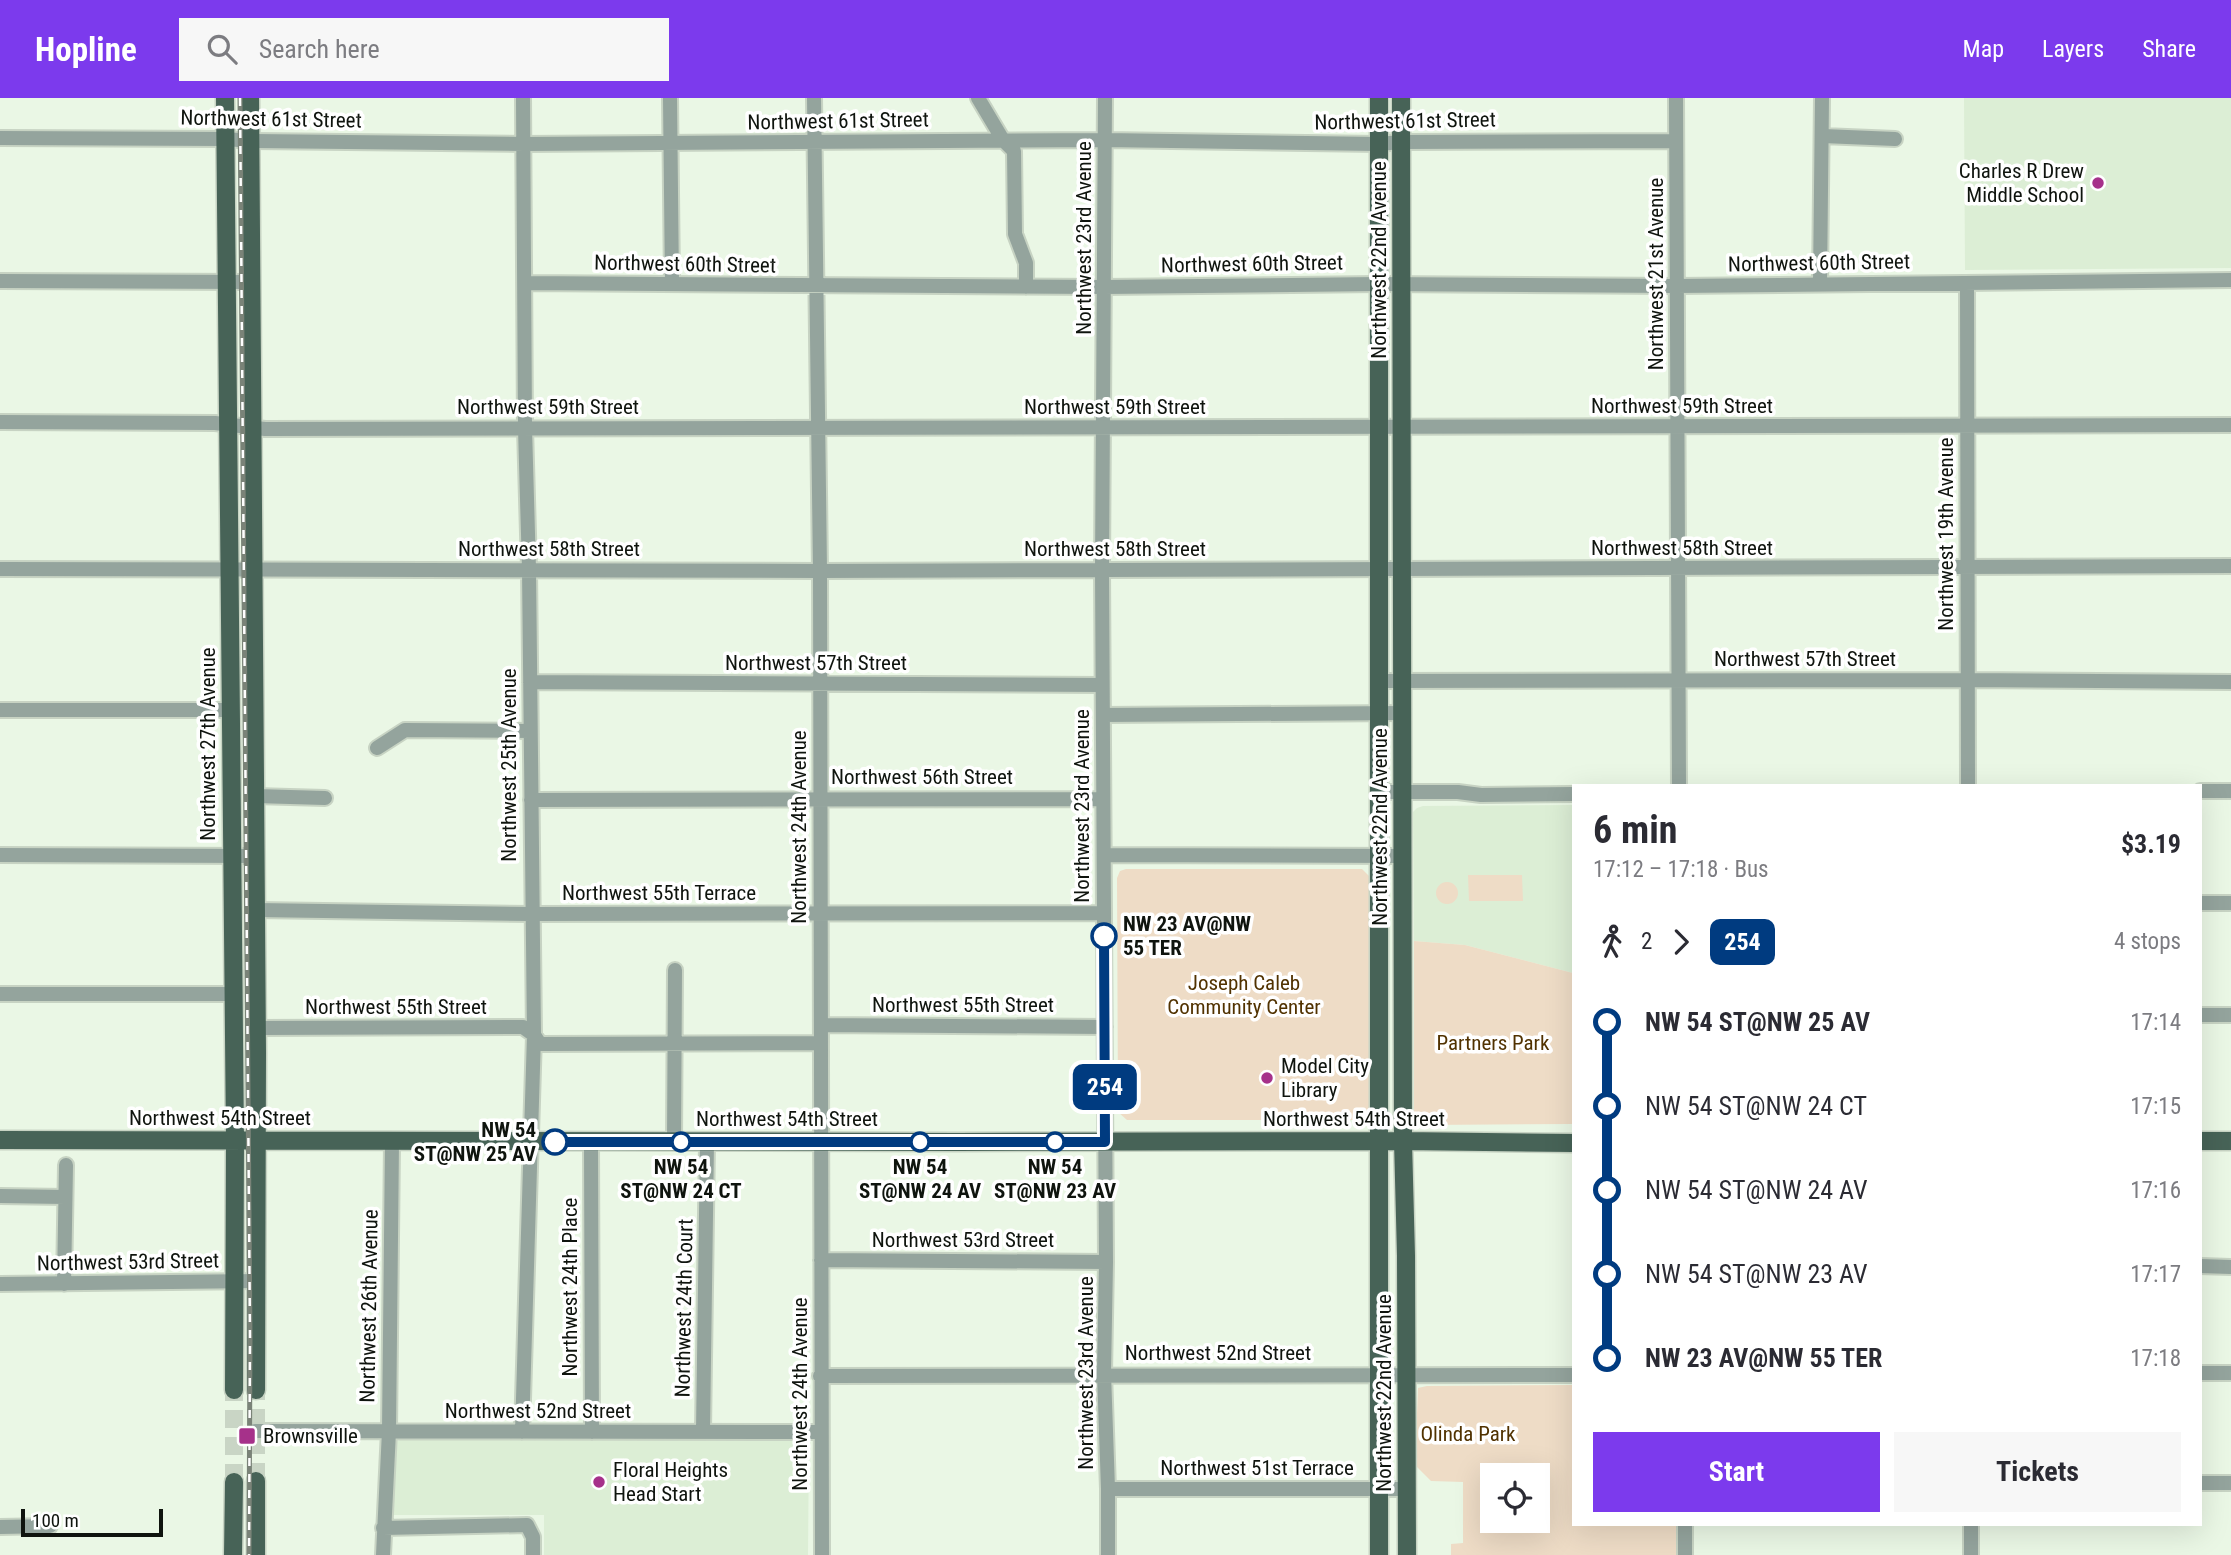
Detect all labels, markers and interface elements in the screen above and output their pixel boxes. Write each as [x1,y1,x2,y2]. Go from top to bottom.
search box [179,18,669,81]
text: Hopline [35,30,137,69]
icon: search [203,30,241,68]
text: Search here [259,34,380,64]
text: Map [1963,35,2004,63]
text: Layers [2042,35,2104,63]
text: Share [2142,35,2196,63]
street label: Northwest 61st Street [180,105,362,133]
street label: Northwest 61st Street [747,107,929,135]
street label: Northwest 61st Street [1314,107,1496,135]
street label: Northwest 23rd Avenue [1072,141,1096,335]
place label: Charles R Drew Middle School [1959,159,2084,207]
street label: Northwest 22nd Avenue [1367,161,1391,359]
marker: Charles R Drew Middle School [2090,175,2106,191]
street label: Northwest 21st Avenue [1644,177,1668,370]
street label: Northwest 60th Street [1728,249,1910,277]
street label: Northwest 60th Street [594,250,776,278]
street label: Northwest 60th Street [1161,250,1343,278]
street label: Northwest 59th Street [1591,394,1773,418]
street label: Northwest 59th Street [457,395,639,419]
street label: Northwest 59th Street [1024,395,1206,419]
street label: Northwest 19th Avenue [1934,437,1958,631]
street label: Northwest 58th Street [1591,536,1773,560]
street label: Northwest 58th Street [458,537,640,561]
street label: Northwest 58th Street [1024,537,1206,561]
street label: Northwest 27th Avenue [196,647,220,841]
street label: Northwest 57th Street [1714,647,1896,671]
street label: Northwest 57th Street [725,651,907,675]
street label: Northwest 25th Avenue [497,668,521,862]
street label: Northwest 23rd Avenue [1070,709,1094,903]
street label: Northwest 22nd Avenue [1368,728,1392,926]
street label: Northwest 24th Avenue [787,730,811,924]
street label: Northwest 56th Street [831,765,1013,789]
text: 6 min [1593,808,1677,852]
text: $3.19 [2121,829,2181,859]
text: 17:12 – 17:18 · Bus [1593,856,1769,883]
street label: Northwest 55th Terrace [562,881,756,905]
place label: NW 23 AV@NW 55 TER [1123,912,1251,960]
marker: NW 23 AV@NW 55 TER [1091,923,1117,949]
icon: walk [1593,923,1631,961]
icon: forward [1662,923,1700,961]
text: 2 [1641,928,1652,955]
text: 254 [1724,928,1761,956]
text: 4 stops [2114,928,2181,955]
park label: Joseph Caleb Community Center [1167,971,1321,1019]
street label: Northwest 55th Street [872,993,1054,1017]
street label: Northwest 55th Street [305,995,487,1019]
text: NW 54 ST@NW 25 AV [1645,1007,1870,1037]
text: 17:14 [2130,1009,2181,1036]
park label: Partners Park [1437,1031,1550,1055]
place label: Model City Library [1281,1054,1369,1102]
line badge: 254 [1065,1064,1145,1110]
marker: Model City Library [1259,1070,1275,1086]
text: 254 [1087,1073,1123,1101]
text: NW 54 ST@NW 24 CT [1645,1091,1867,1121]
text: 17:15 [2130,1093,2181,1120]
street label: Northwest 54th Street [129,1106,311,1130]
street label: Northwest 54th Street [696,1107,878,1131]
street label: Northwest 54th Street [1263,1107,1445,1131]
place label: NW 54 ST@NW 25 AV [414,1118,536,1166]
marker: NW 54 ST@NW 25 AV [542,1129,568,1155]
marker: NW 54 ST@NW 24 CT [671,1132,691,1152]
marker: NW 54 ST@NW 24 AV [910,1132,930,1152]
marker: NW 54 ST@NW 23 AV [1045,1132,1065,1152]
place label: NW 54 ST@NW 24 CT [620,1155,742,1203]
place label: NW 54 ST@NW 24 AV [859,1155,981,1203]
place label: NW 54 ST@NW 23 AV [994,1155,1116,1203]
text: NW 54 ST@NW 24 AV [1645,1175,1868,1205]
text: 17:16 [2130,1177,2181,1204]
street label: Northwest 24th Place [558,1197,582,1376]
street label: Northwest 26th Avenue [355,1209,383,1403]
street label: Northwest 24th Court [670,1219,698,1397]
street label: Northwest 53rd Street [872,1228,1054,1252]
street label: Northwest 53rd Street [37,1248,219,1276]
text: NW 54 ST@NW 23 AV [1645,1259,1868,1289]
text: 17:17 [2130,1261,2181,1288]
street label: Northwest 23rd Avenue [1074,1276,1098,1470]
street label: Northwest 22nd Avenue [1372,1294,1396,1492]
street label: Northwest 24th Avenue [788,1297,812,1491]
street label: Northwest 52nd Street [1125,1341,1311,1365]
text: NW 23 AV@NW 55 TER [1645,1343,1882,1373]
text: 17:18 [2130,1345,2181,1372]
street label: Northwest 52nd Street [445,1399,631,1423]
park label: Olinda Park [1420,1422,1516,1446]
place label: Brownsville [263,1424,358,1448]
marker: Brownsville [237,1426,257,1446]
button: Start [1593,1432,1880,1512]
button: Tickets [1894,1432,2181,1512]
street label: Northwest 51st Terrace [1160,1456,1354,1480]
place label: Floral Heights Head Start [613,1458,728,1506]
map controls [1480,1463,1550,1533]
button: locate [1480,1463,1550,1533]
marker: Floral Heights Head Start [591,1474,607,1490]
scale bar [21,1506,163,1538]
text: 100 m [32,1509,79,1532]

